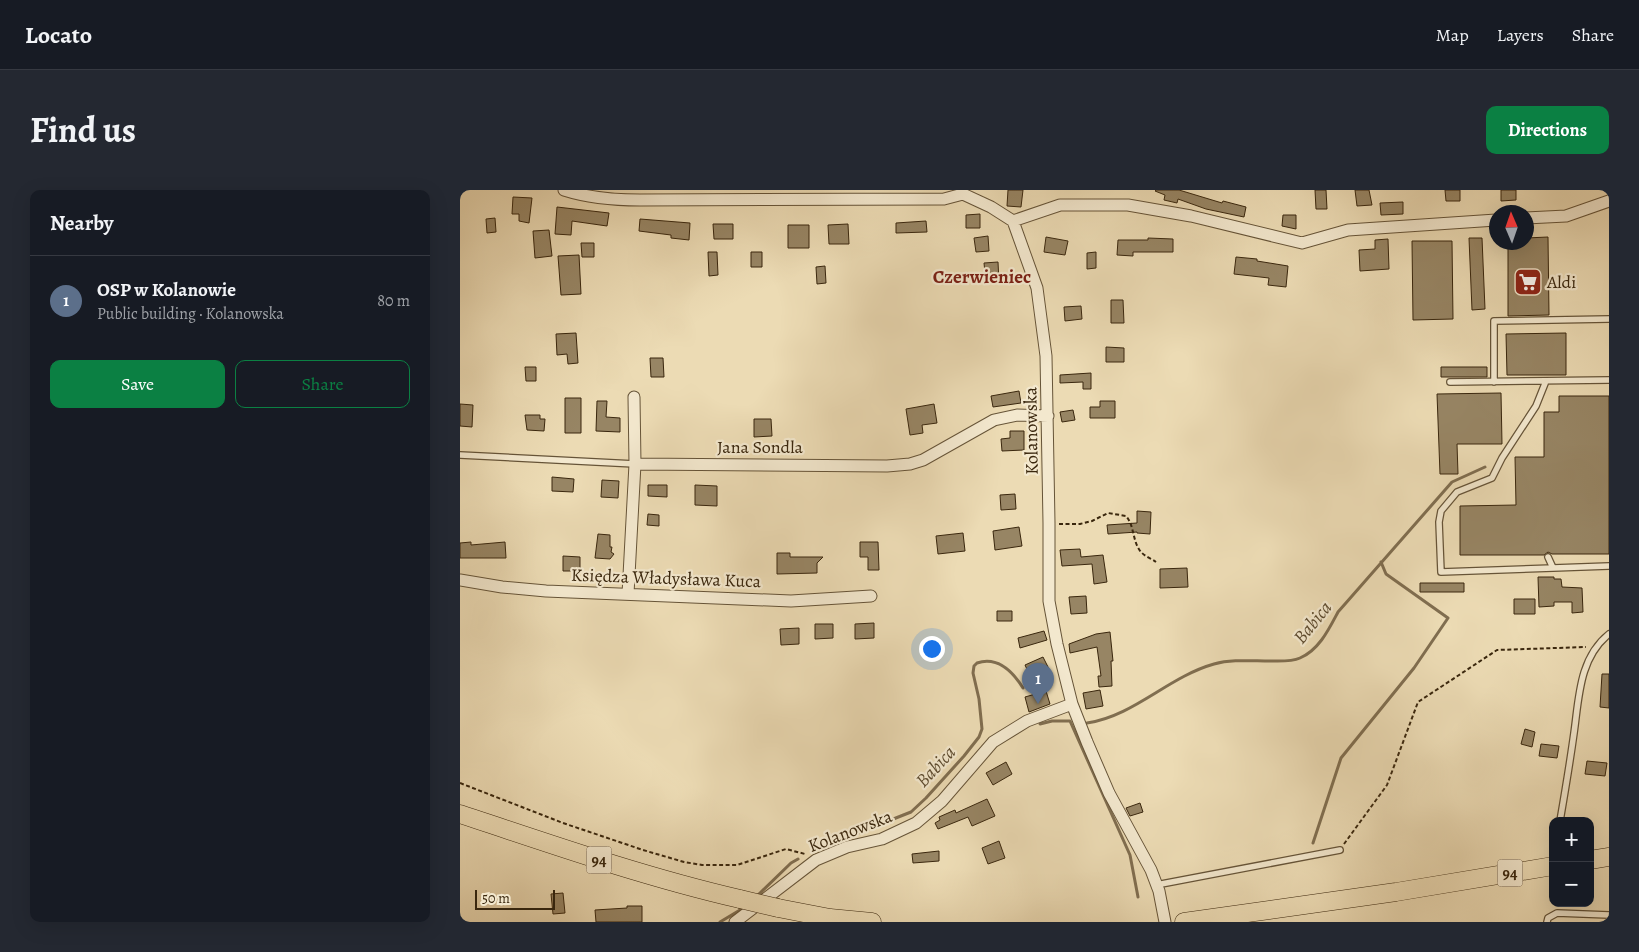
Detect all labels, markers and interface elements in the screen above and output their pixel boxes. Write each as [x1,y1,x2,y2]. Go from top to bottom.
text: Locato [25,19,92,51]
text: Map [1436,23,1469,47]
text: Layers [1497,23,1544,47]
text: Share [1572,23,1614,47]
text: Find us [30,106,136,154]
button: Directions [1486,106,1609,154]
north arrow [1489,205,1534,250]
text: Nearby [50,209,113,237]
district label: Czerwieniec [933,264,1031,290]
supermarket icon: Aldi [1513,267,1543,297]
place label: Aldi [1546,270,1576,294]
text: OSP w Kolanowie [97,277,236,303]
text: 1 [63,290,69,312]
text: 80 m [377,290,410,312]
text: Public building · Kolanowska [97,303,284,325]
button: Save [50,360,225,408]
button: Share [235,360,410,408]
street label: Kolanowska [1018,386,1044,475]
street label: Jana Sondla [717,435,804,459]
street label: Księdza Władysława Kuca [571,563,762,593]
water label: Babica [1288,596,1338,649]
your location [919,636,945,662]
pin: 1 [1022,663,1054,704]
water label: Babica [910,740,962,793]
street label: Kolanowska [805,804,896,858]
map controls [1549,817,1594,907]
button: + [1549,817,1594,862]
road number: 94 [586,846,612,874]
road number: 94 [1498,860,1522,886]
button: − [1549,862,1594,907]
scale bar [475,887,555,910]
text: 50 m [482,889,510,908]

